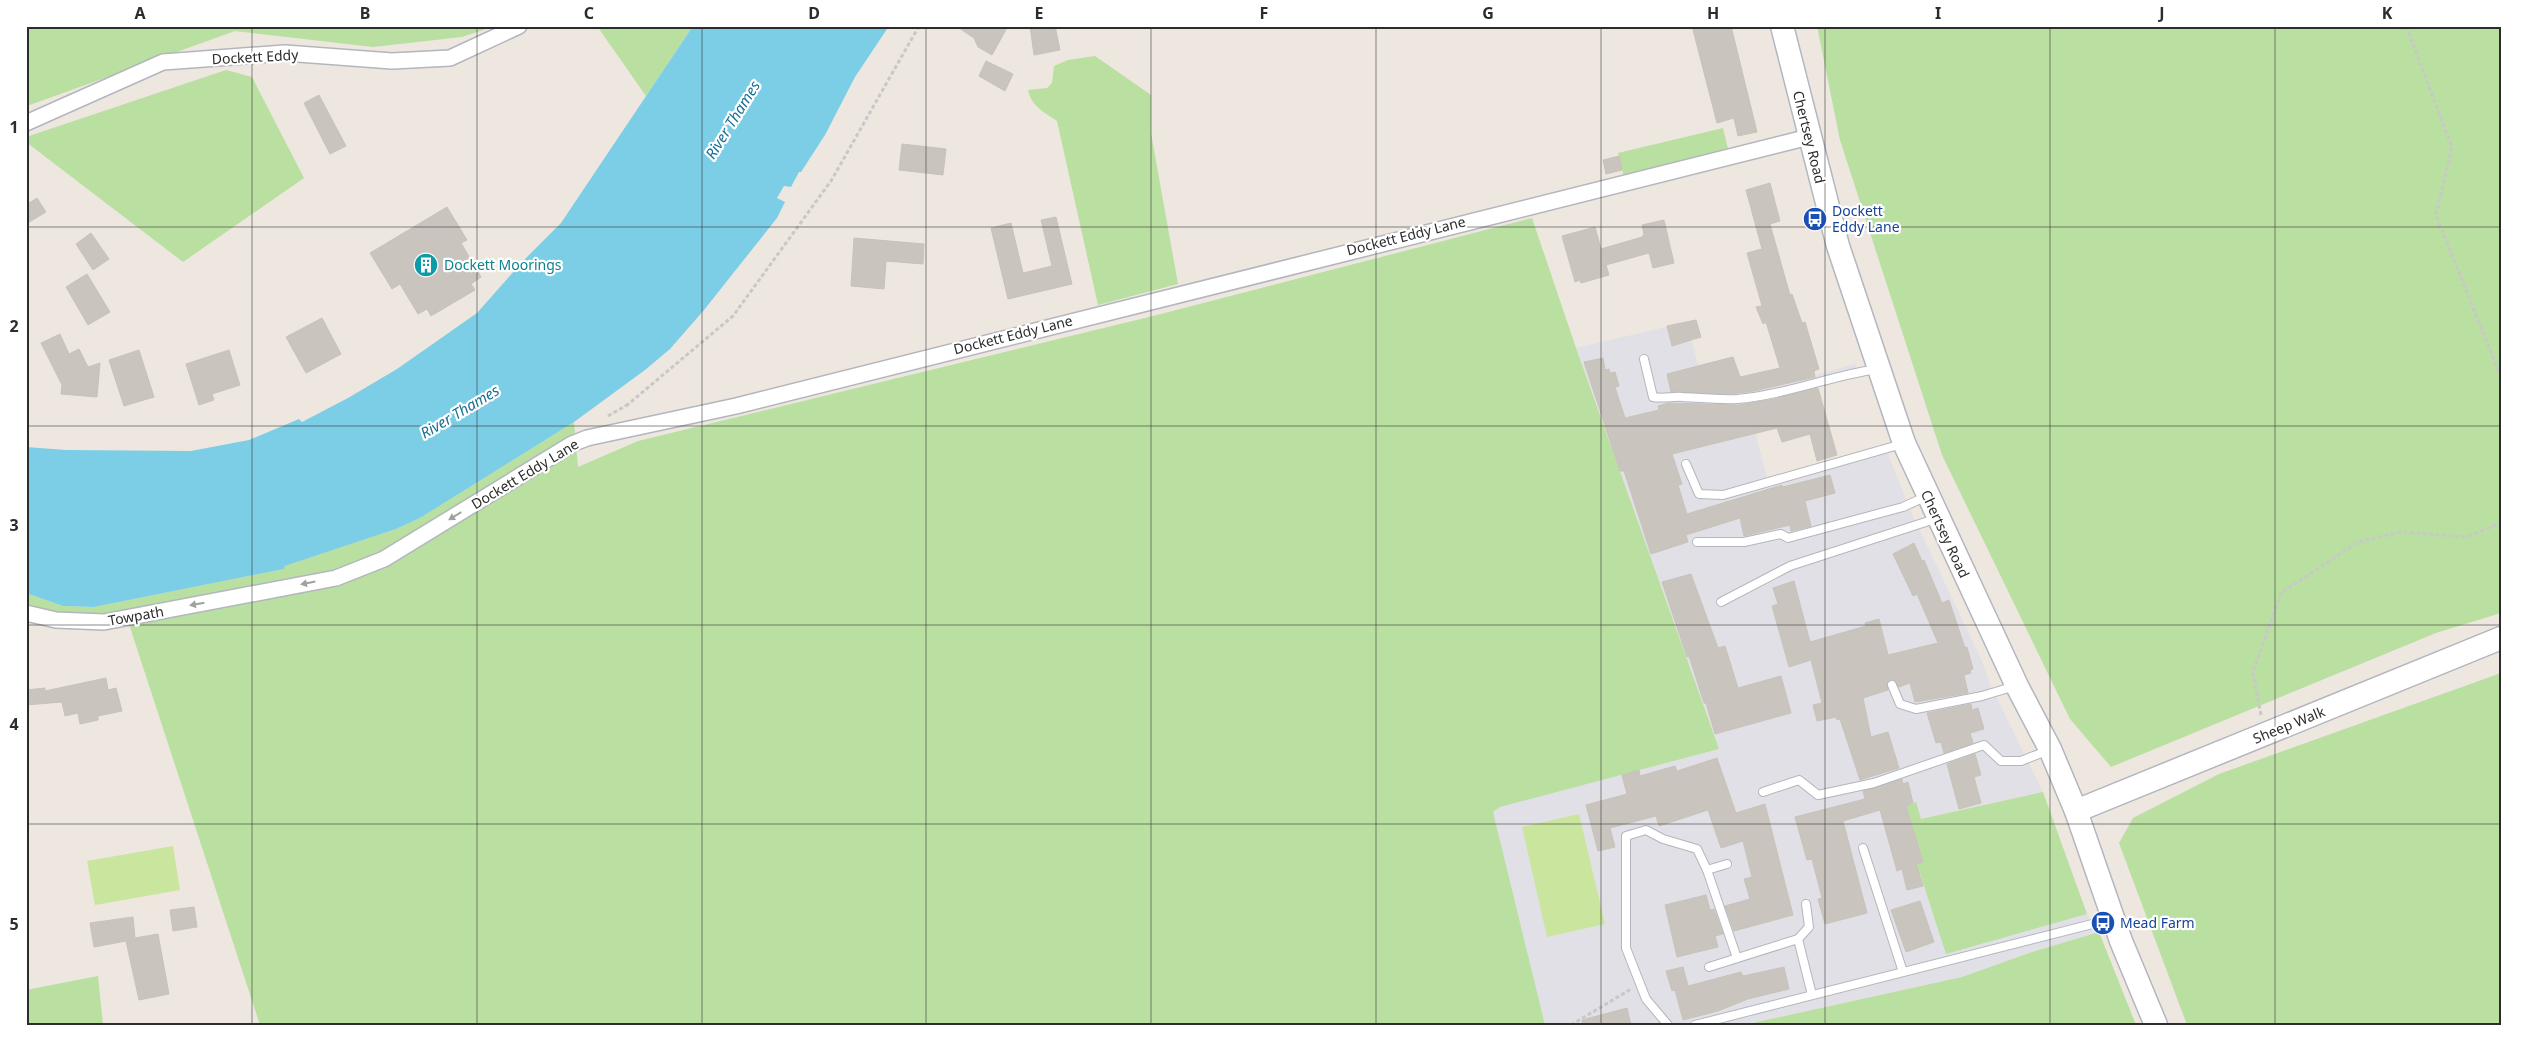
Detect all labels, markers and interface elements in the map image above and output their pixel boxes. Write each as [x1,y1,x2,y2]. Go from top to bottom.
text: A [134,2,146,24]
text: B [360,2,370,24]
text: C [584,2,594,24]
text: D [808,2,820,24]
text: E [1035,2,1044,24]
text: F [1260,2,1268,24]
text: G [1482,2,1494,24]
text: H [1707,2,1719,24]
text: I [1935,2,1941,24]
text: J [2157,2,2165,24]
text: K [2382,2,2393,24]
street label: Dockett Eddy [211,45,300,68]
water label: River Thames [700,76,764,162]
street label: Chertsey Road [1789,88,1830,185]
text: 1 [9,116,19,138]
place label: Dockett Eddy Lane [1832,201,1900,236]
bus stop icon: Dockett Eddy Lane [1802,206,1828,232]
street label: Dockett Eddy Lane [1344,212,1467,259]
building icon: Dockett Moorings [413,252,439,278]
place label: Dockett Moorings [444,255,562,274]
street label: Dockett Eddy Lane [951,311,1074,358]
text: 2 [9,315,19,337]
water label: River Thames [416,379,503,443]
street label: Dockett Eddy Lane [468,434,582,513]
street label: Chertsey Road [1917,487,1974,581]
one-way arrow [448,511,461,521]
text: 3 [9,514,19,536]
one-way arrow [301,579,316,587]
street label: Towpath [107,601,165,630]
one-way arrow [188,601,204,609]
street label: Sheep Walk [2250,701,2328,748]
text: 4 [9,713,19,735]
bus stop icon: Mead Farm [2090,910,2116,936]
text: 5 [9,913,19,935]
place label: Mead Farm [2120,913,2195,932]

